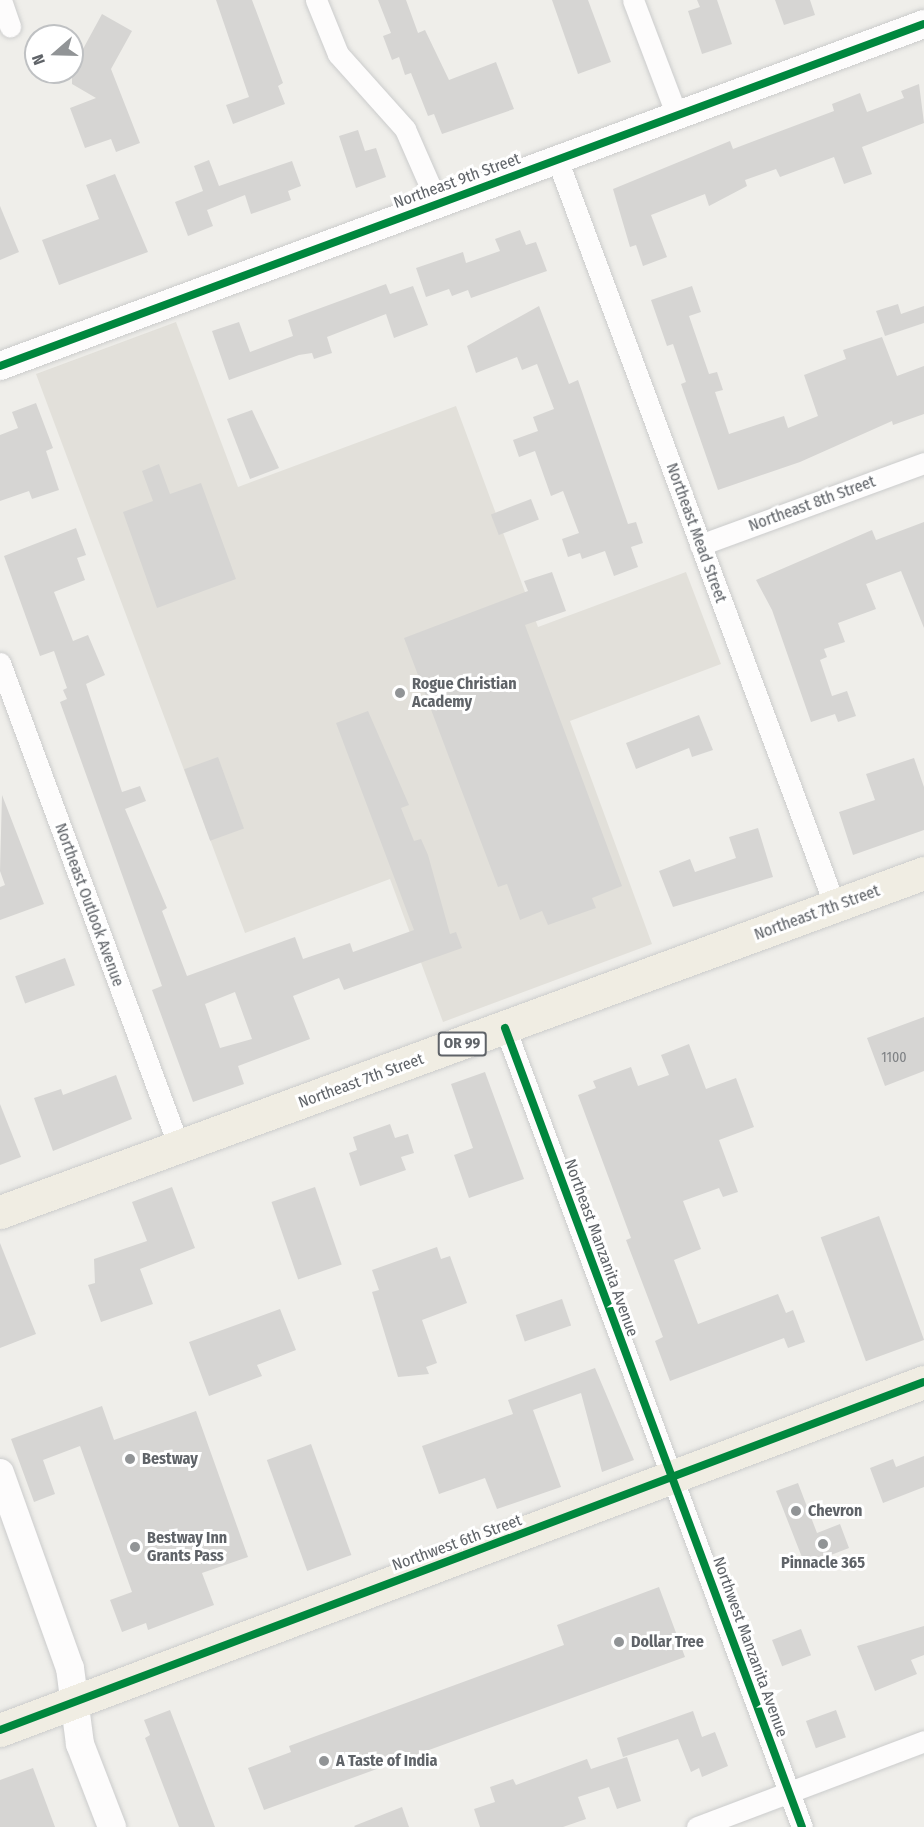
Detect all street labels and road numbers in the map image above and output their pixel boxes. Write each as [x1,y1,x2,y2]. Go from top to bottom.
street label: Northeast 9th Street [391,149,523,213]
street label: Northeast Mead Street [662,460,730,606]
street label: Northeast 8th Street [746,472,878,536]
street label: Northeast Outlook Avenue [50,821,128,989]
street label: Northeast 7th Street [752,881,882,945]
road number: OR 99 [436,1032,488,1056]
street label: Northeast 7th Street [296,1049,426,1113]
street label: Northeast Manzanita Avenue [560,1157,642,1339]
street label: Northwest 6th Street [390,1511,524,1575]
street label: Northwest Manzanita Avenue [708,1554,792,1740]

